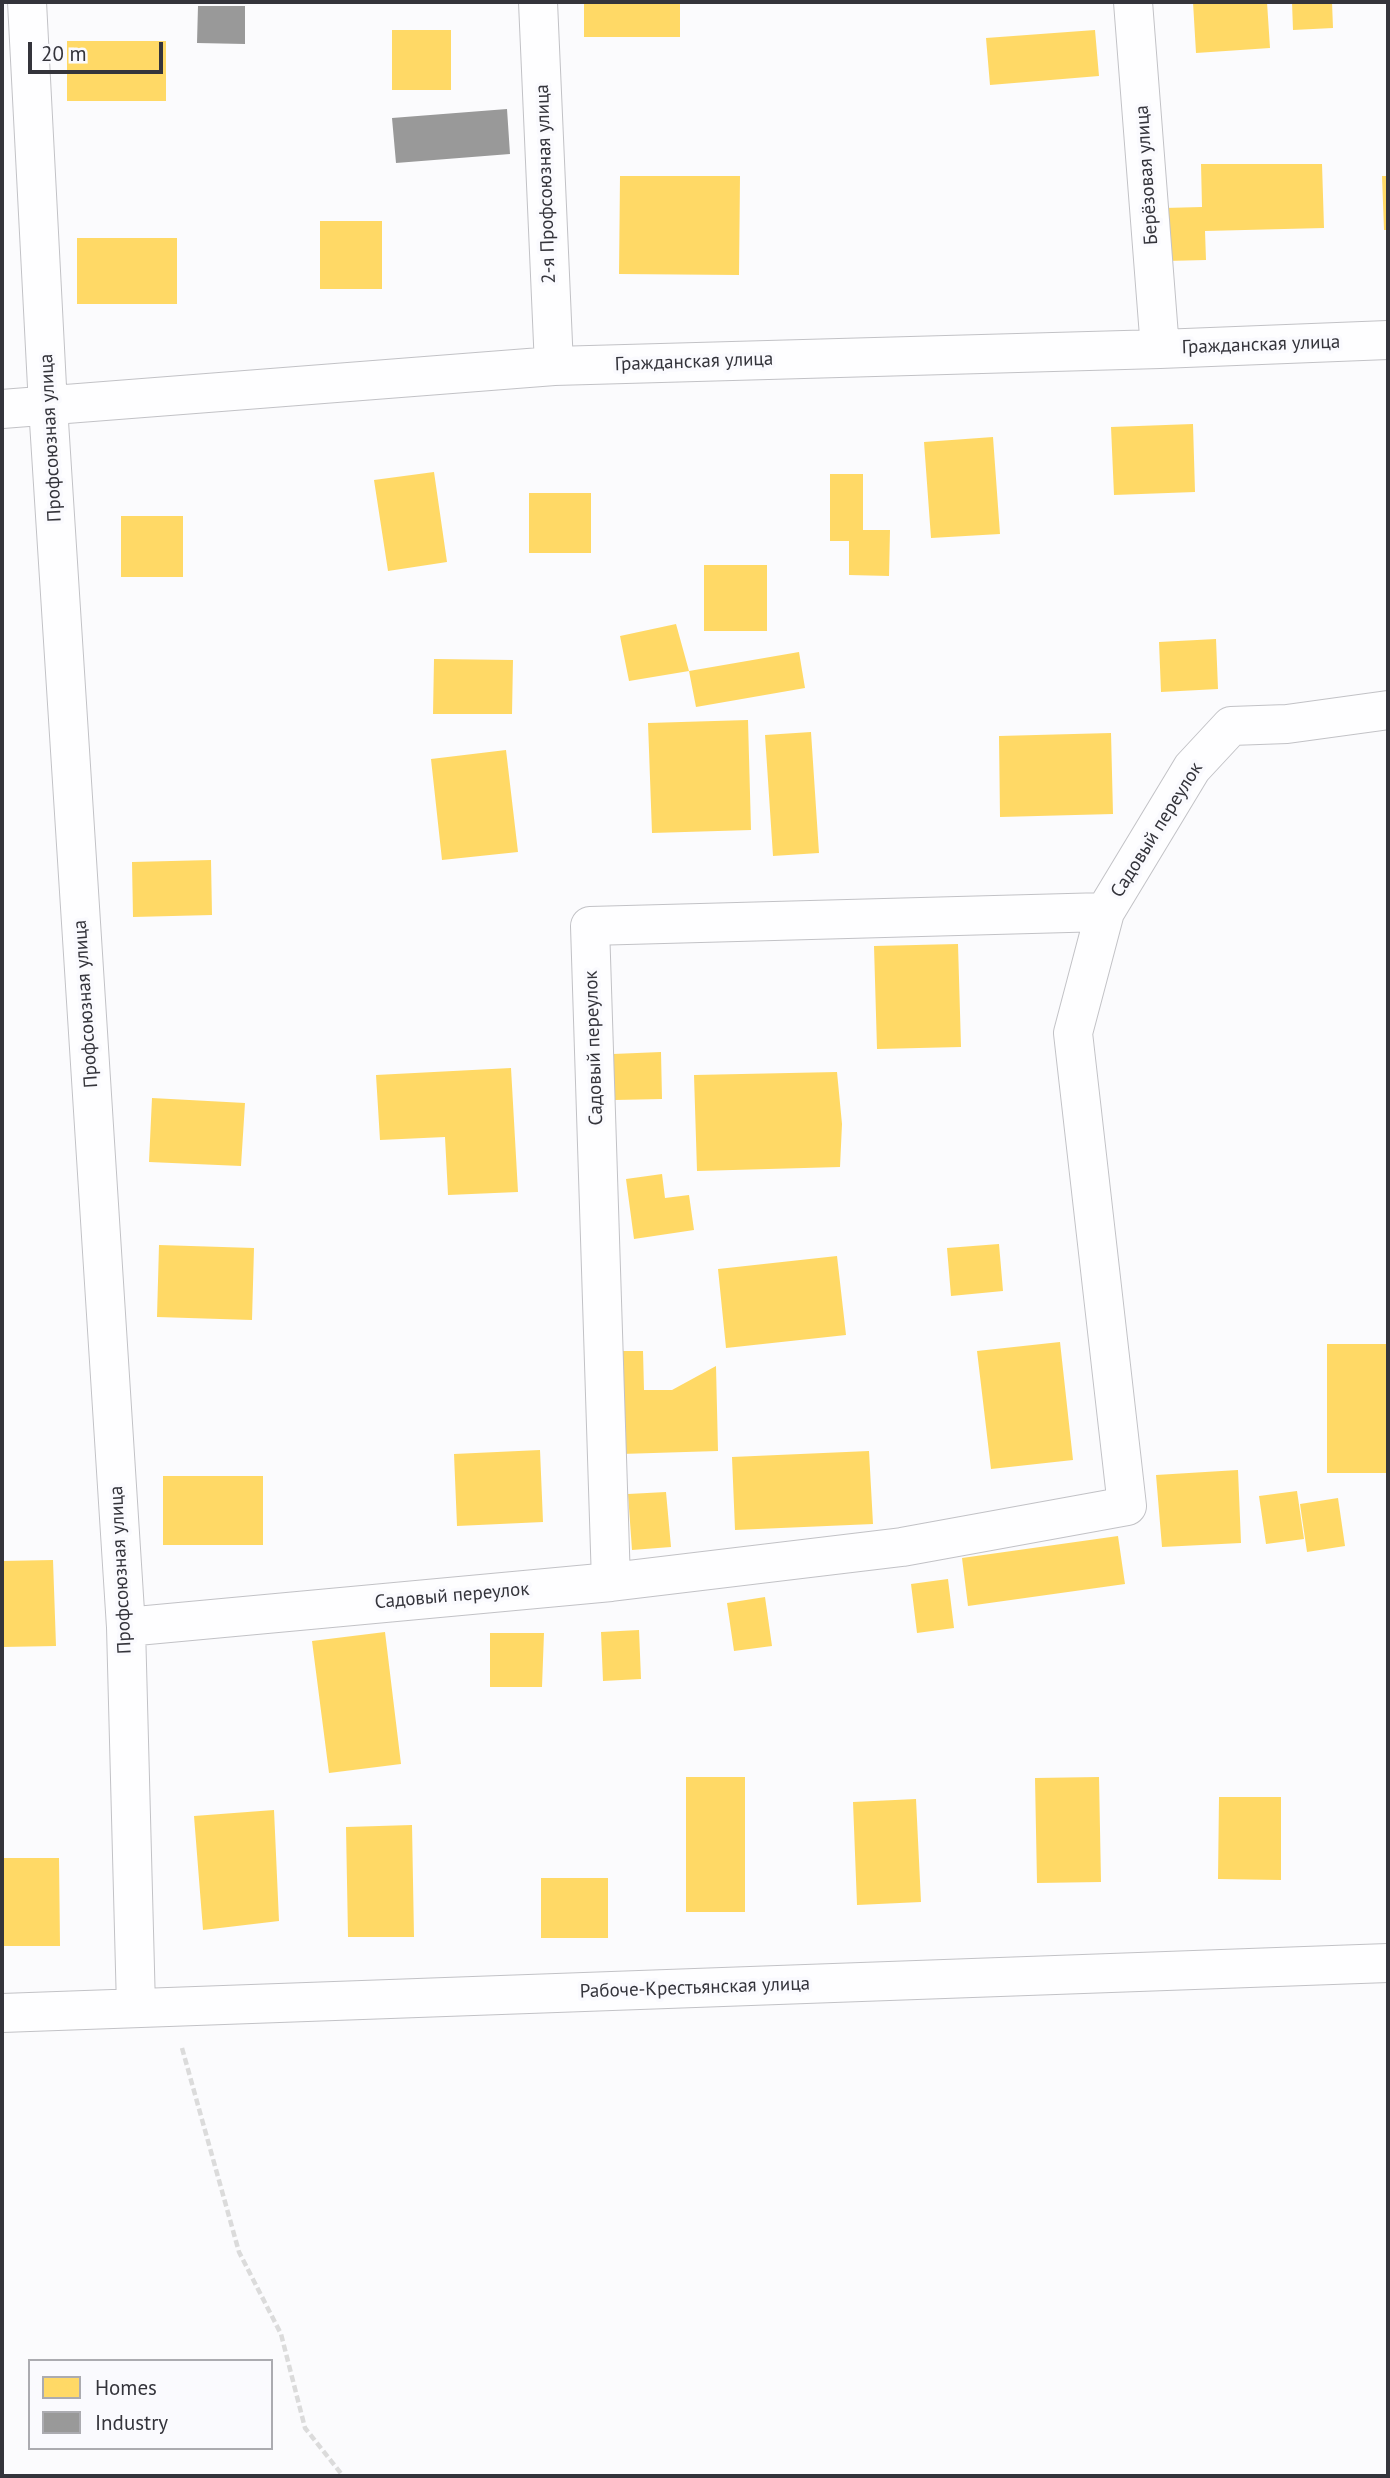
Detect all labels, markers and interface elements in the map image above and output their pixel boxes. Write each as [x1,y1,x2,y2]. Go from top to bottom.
scale bar [32,28,166,72]
text: 20 m [41,40,87,67]
street label: 2-я Профсоюзная улица [531,84,561,284]
street label: Берёзовая улица [1131,104,1163,246]
street label: Гражданская улица [1181,331,1341,359]
street label: Гражданская улица [614,348,774,376]
street label: Профсоюзная улица [35,353,67,523]
street label: Садовый переулок [1106,758,1208,902]
street label: Профсоюзная улица [69,919,103,1089]
street label: Садовый переулок [580,970,608,1126]
street label: Профсоюзная улица [105,1485,137,1655]
street label: Садовый переулок [374,1578,530,1614]
street label: Рабоче-Крестьянская улица [580,1973,810,2003]
legend [28,2359,273,2450]
text: Homes [95,2374,157,2401]
text: Industry [95,2409,168,2436]

